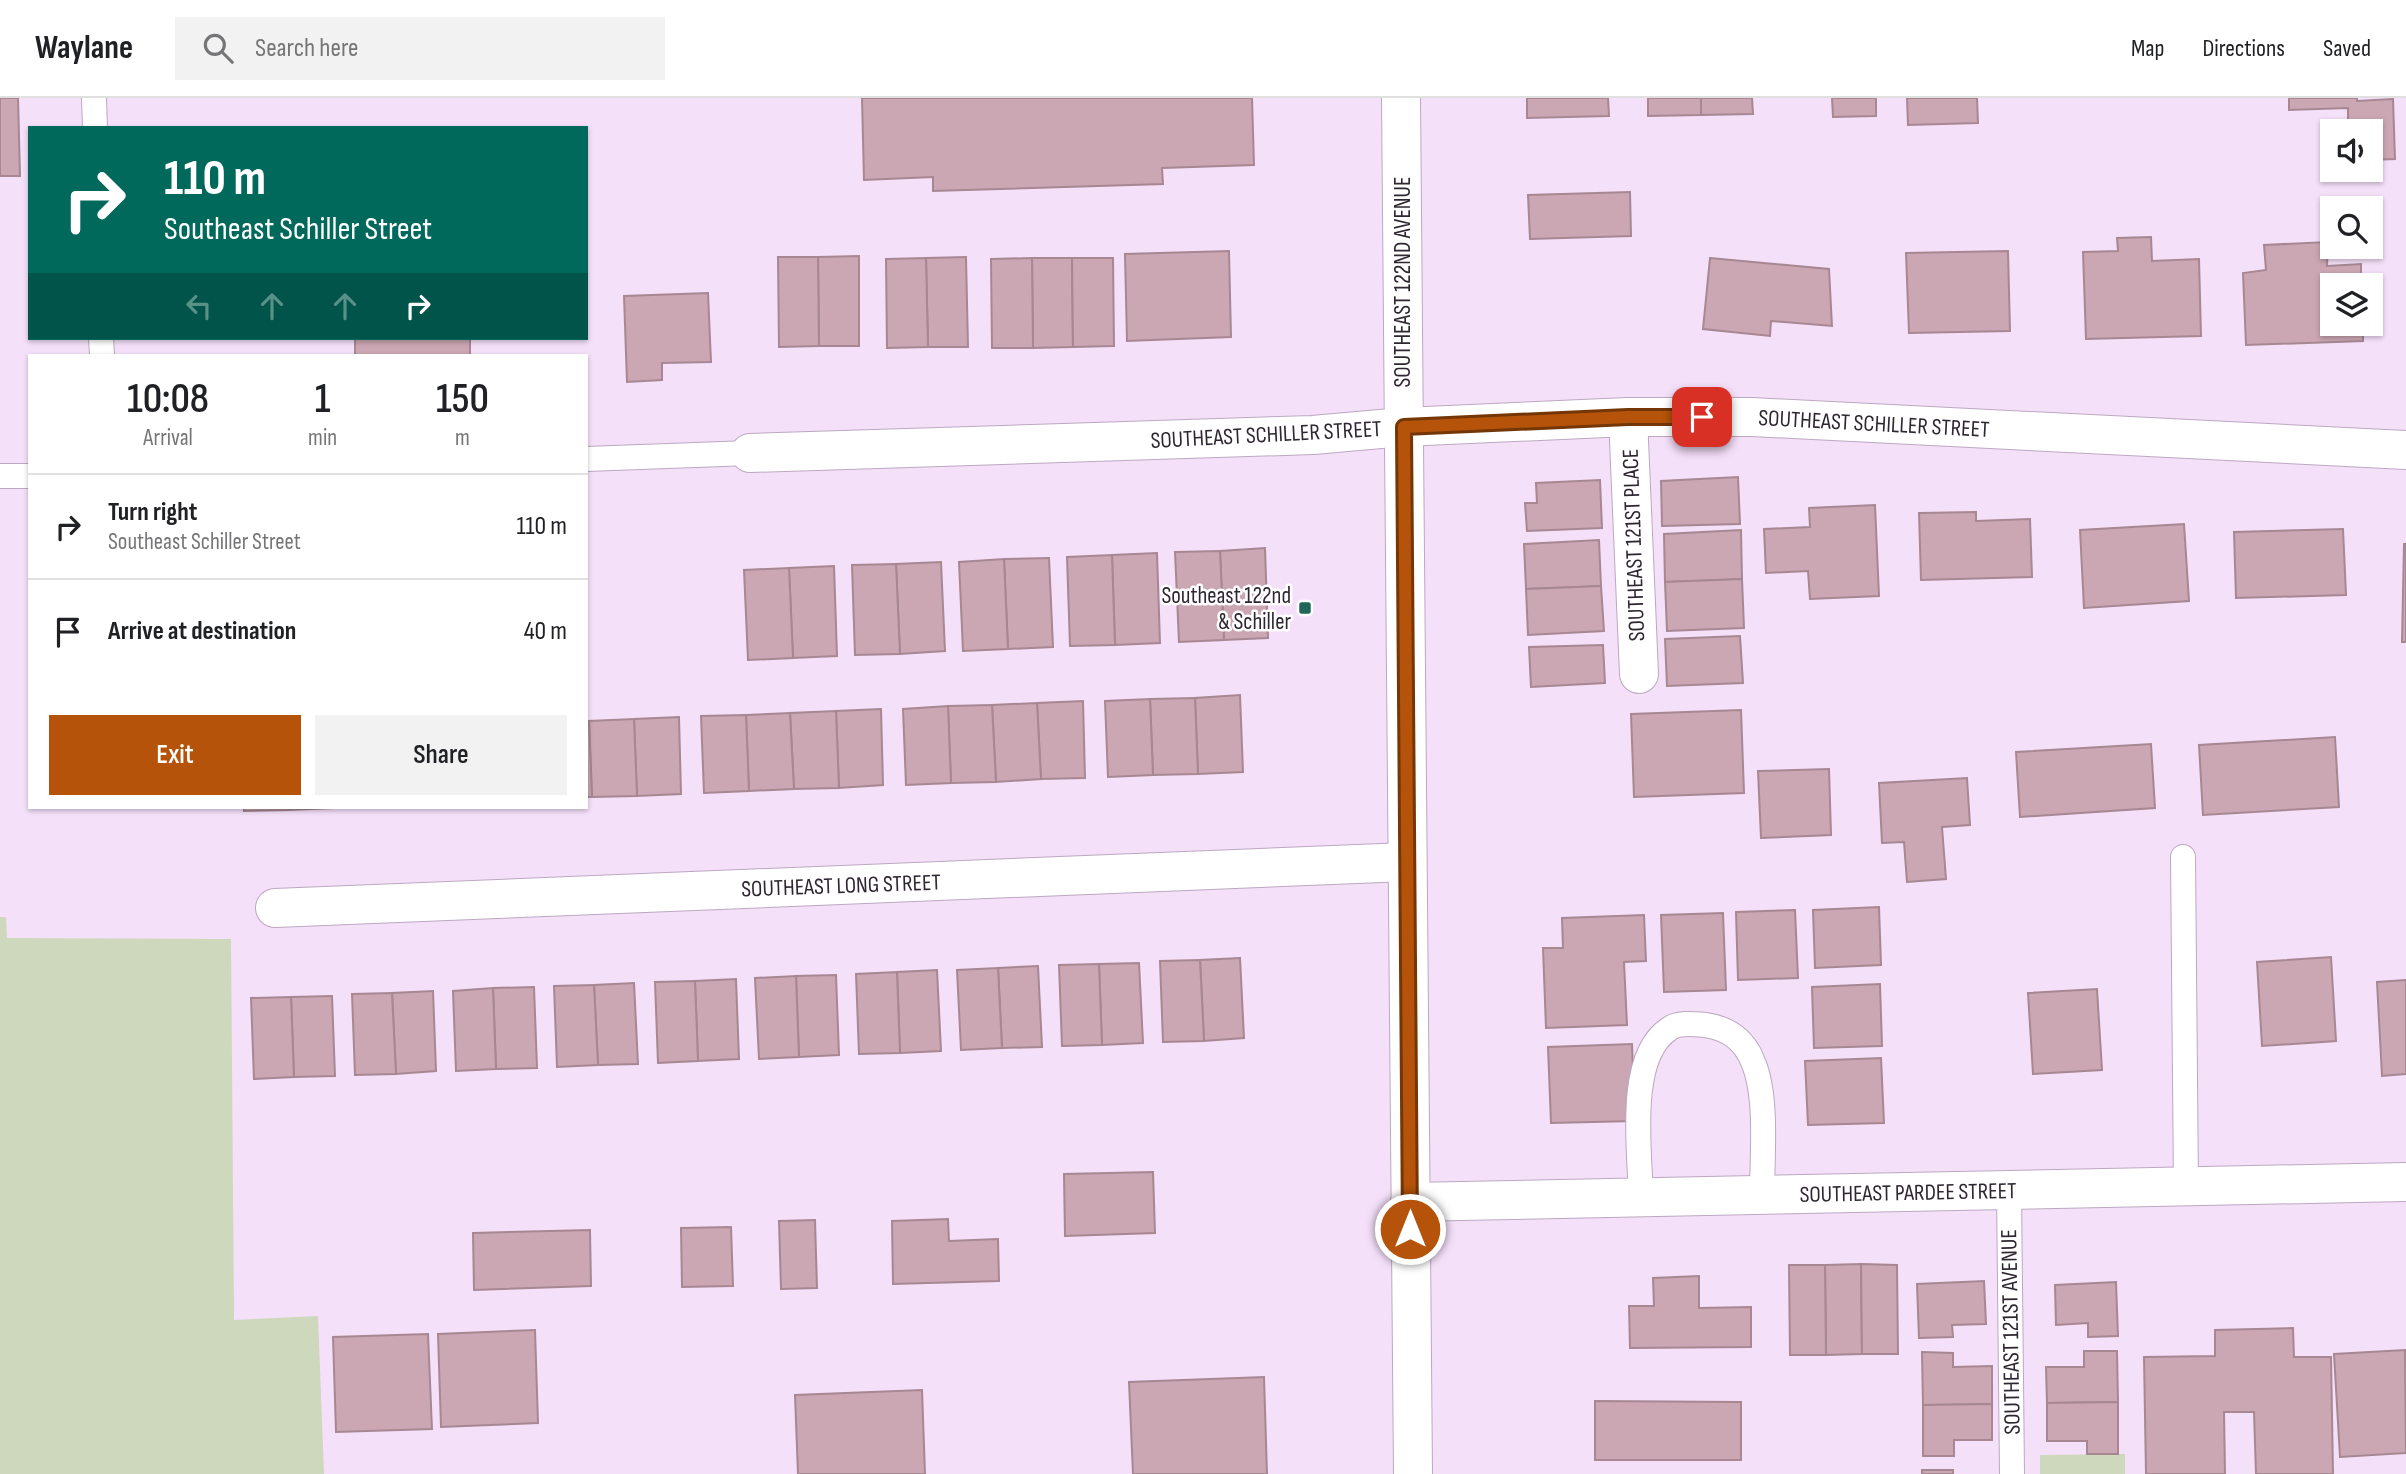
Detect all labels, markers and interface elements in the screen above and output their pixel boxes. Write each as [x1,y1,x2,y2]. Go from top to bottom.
search box [175,17,665,80]
text: Waylane [35,28,133,68]
icon: search [199,29,237,67]
text: Search here [255,33,358,64]
text: Map [2131,34,2164,63]
text: Directions [2202,34,2285,63]
text: Saved [2323,34,2371,63]
map controls [2320,119,2383,336]
button: sound [2320,119,2383,182]
text: 110 m [164,150,266,209]
icon: right [49,154,140,245]
street label: SOUTHEAST 122ND AVENUE [1389,177,1417,387]
button: search [2320,196,2383,259]
text: Southeast Schiller Street [164,210,432,249]
button: layers [2320,273,2383,336]
icon: left [180,287,218,325]
icon: ahead [253,287,291,325]
icon: ahead [326,287,364,325]
icon: right [399,287,437,325]
text: 10:08 [127,374,209,425]
text: 1 [315,374,330,425]
text: 150 [436,374,489,425]
pin [1672,387,1732,447]
icon: arrive [1683,398,1721,436]
street label: SOUTHEAST SCHILLER STREET [1758,404,1990,444]
street label: SOUTHEAST SCHILLER STREET [1150,415,1382,455]
text: Arrival [143,424,193,452]
text: min [308,424,337,452]
text: m [455,424,470,452]
street label: SOUTHEAST 121ST PLACE [1617,448,1651,642]
text: Turn right [108,497,197,528]
icon: right [49,508,87,546]
text: 110 m [516,511,567,542]
text: Southeast Schiller Street [108,528,301,556]
place label: Southeast 122nd & Schiller [1161,582,1291,636]
marker: Southeast 122nd & Schiller [1297,600,1313,616]
icon: arrive [49,613,87,651]
text: Arrive at destination [108,616,296,647]
text: 40 m [524,616,567,647]
button: Exit [49,715,301,795]
button: Share [315,715,567,795]
street label: SOUTHEAST LONG STREET [741,869,941,903]
street label: SOUTHEAST PARDEE STREET [1799,1177,2017,1209]
position arrow [1373,1192,1447,1266]
street label: SOUTHEAST 121ST AVENUE [1995,1229,2027,1435]

